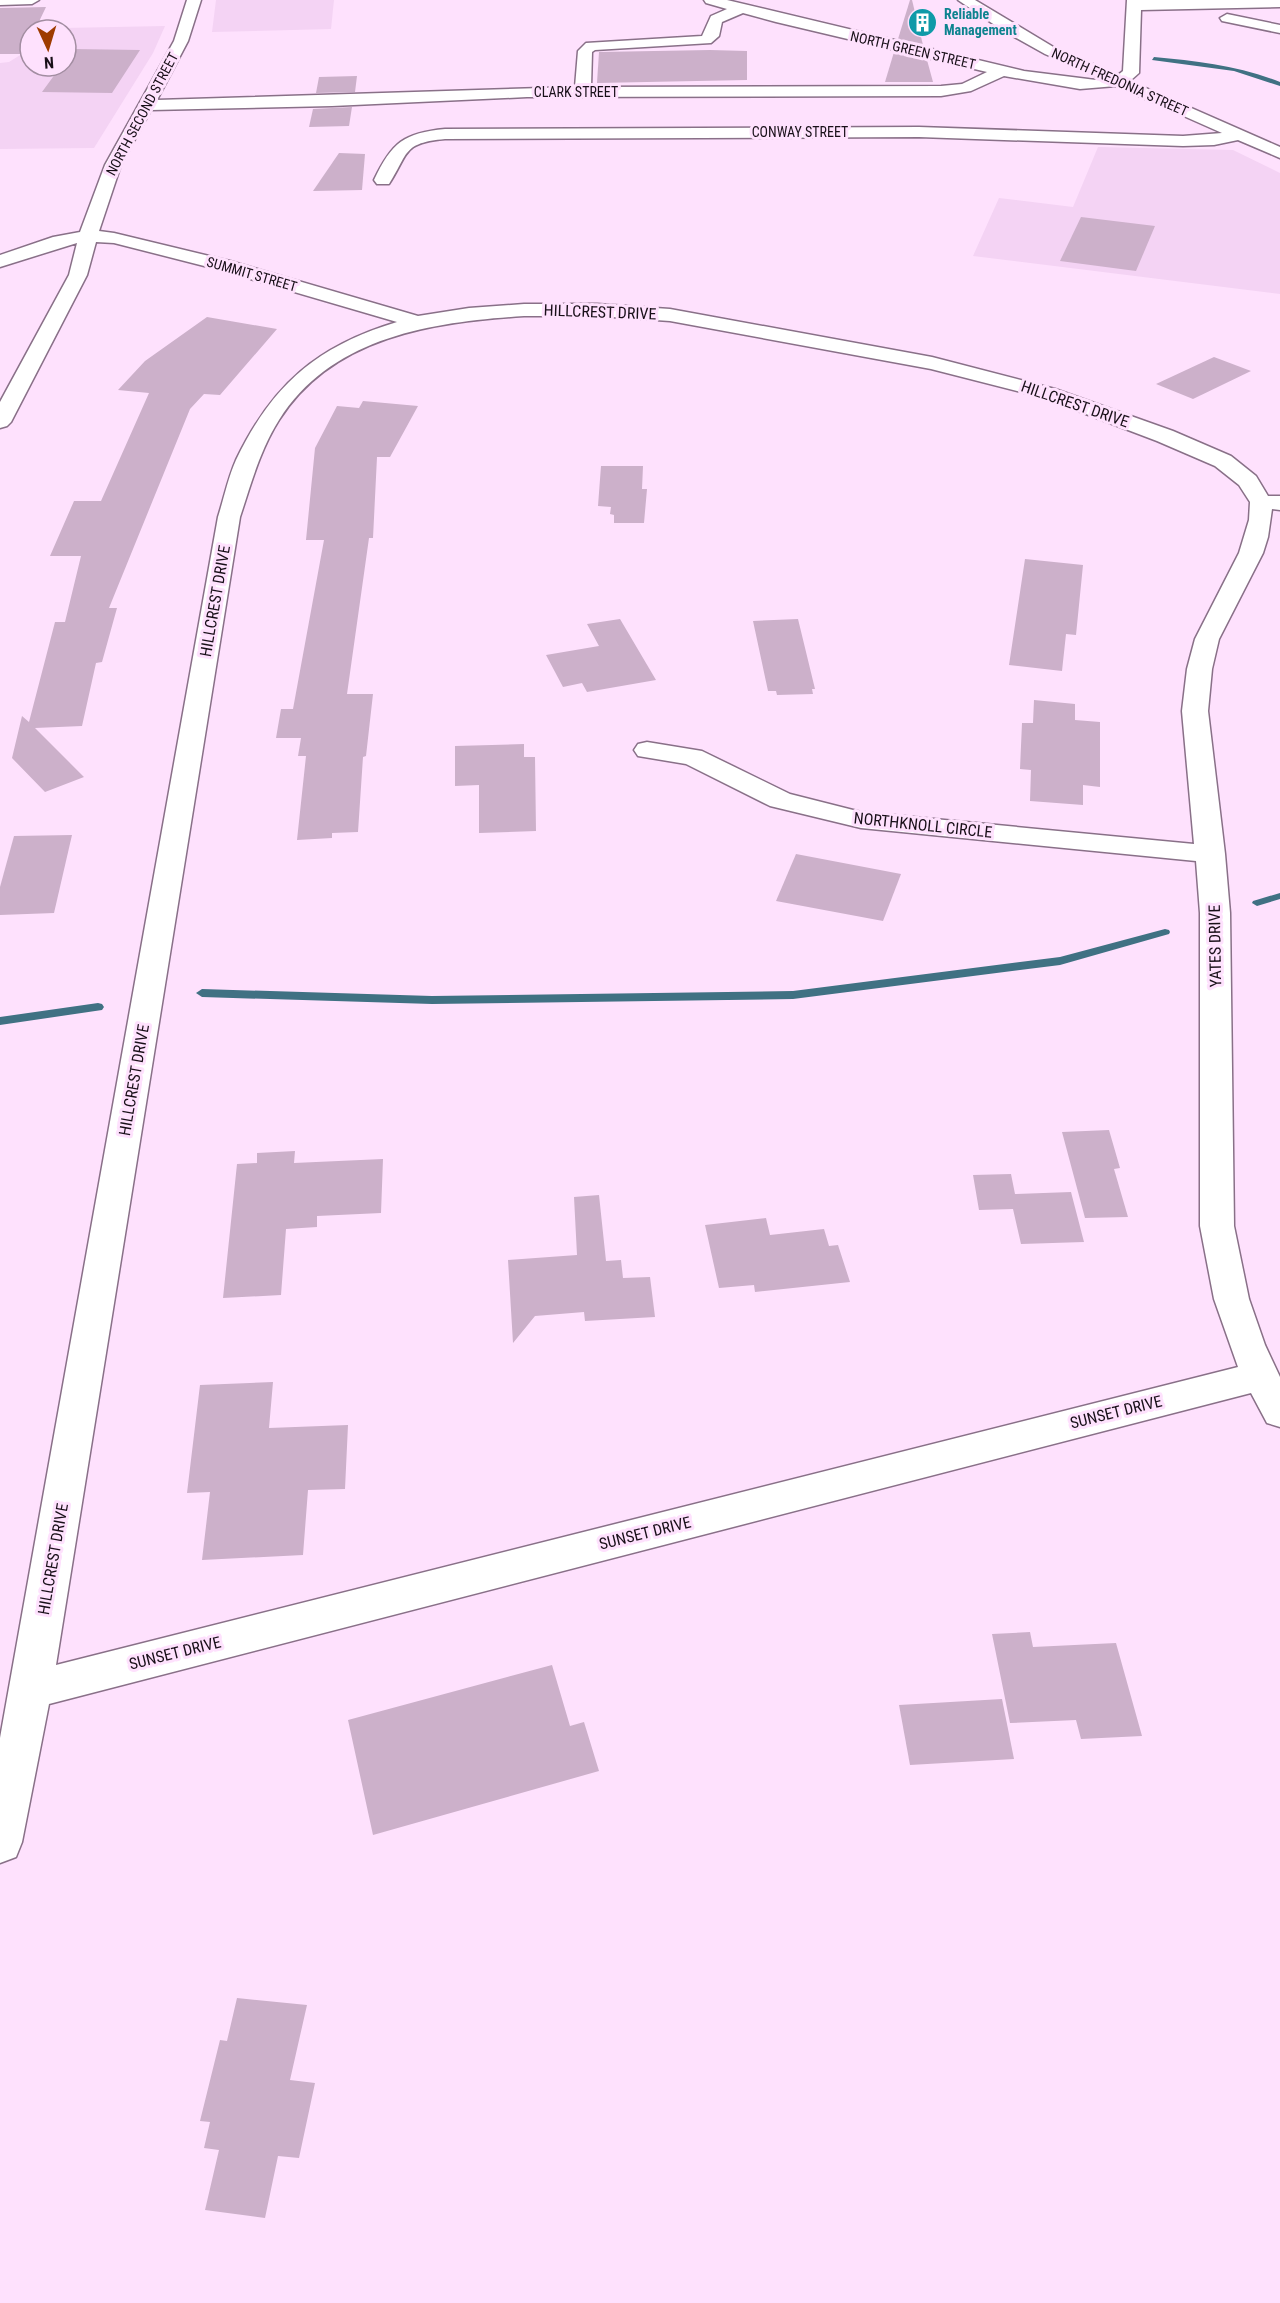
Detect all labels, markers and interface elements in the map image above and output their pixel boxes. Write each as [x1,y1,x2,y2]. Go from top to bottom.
building icon: Reliable Management [907,6,939,38]
place label: Reliable Management [944,6,1017,38]
north arrow [18,18,78,78]
street label: NORTH GREEN STREET [849,28,977,72]
street label: NORTH FREDONIA STREET [1049,45,1191,119]
street label: NORTH SECOND STREET [103,50,181,178]
text: N [43,53,55,72]
street label: CLARK STREET [534,84,618,100]
street label: CONWAY STREET [752,124,848,140]
street label: SUMMIT STREET [205,253,299,295]
street label: HILLCREST DRIVE [543,301,657,323]
street label: HILLCREST DRIVE [1019,377,1131,431]
street label: HILLCREST DRIVE [196,544,234,658]
street label: NORTHKNOLL CIRCLE [853,808,993,842]
street label: YATES DRIVE [1205,904,1225,988]
street label: HILLCREST DRIVE [115,1023,153,1137]
street label: SUNSET DRIVE [1068,1391,1164,1433]
street label: HILLCREST DRIVE [34,1502,72,1616]
street label: SUNSET DRIVE [597,1512,693,1554]
street label: SUNSET DRIVE [127,1632,223,1674]

